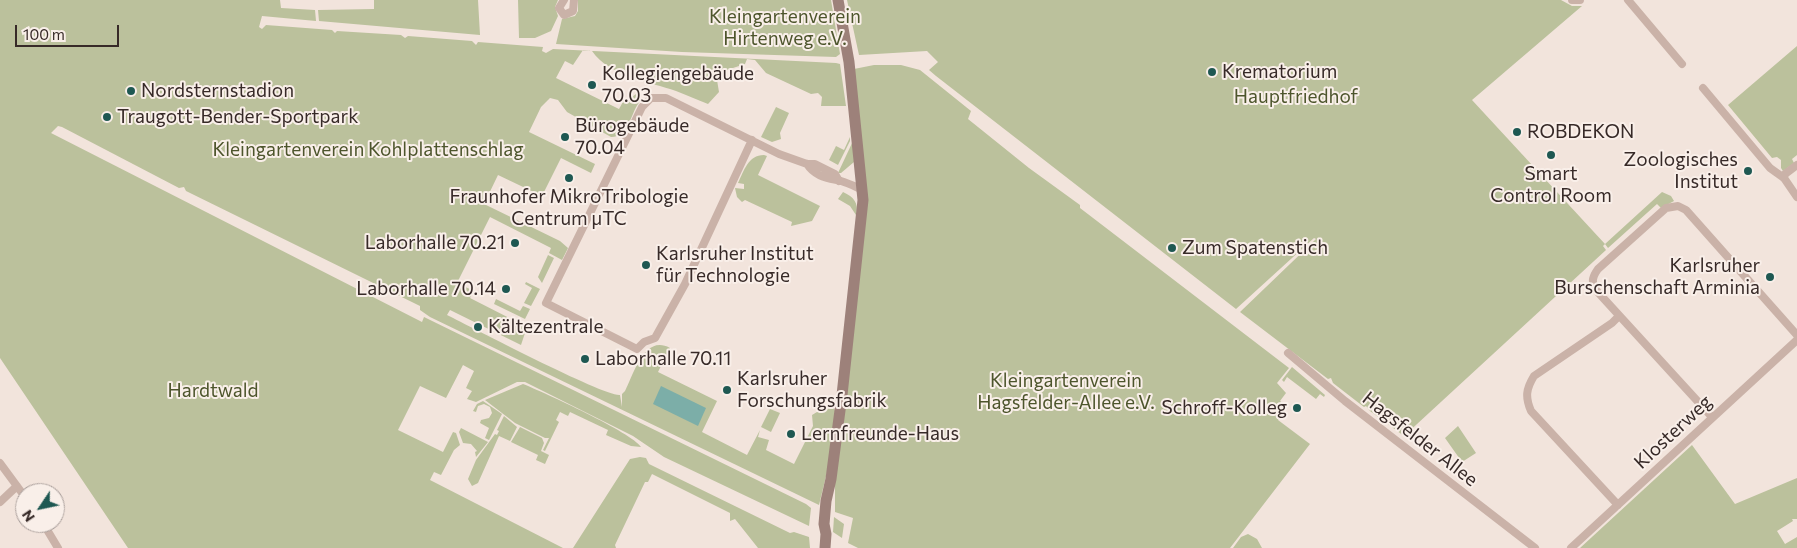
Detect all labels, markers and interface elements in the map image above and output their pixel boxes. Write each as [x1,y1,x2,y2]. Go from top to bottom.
park label: Kleingartenverein Hirtenweg e.V. [709,6,861,50]
scale bar [18,15,121,47]
text: 100 m [23,25,65,43]
place label: Krematorium [1222,61,1337,83]
place label: Kollegiengebäude 70.03 [602,63,754,107]
marker: Krematorium [1206,66,1218,78]
marker: Kollegiengebäude 70.03 [586,79,598,91]
place label: Nordsternstadion [141,80,294,102]
marker: Nordsternstadion [125,85,137,97]
park label: Hauptfriedhof [1234,86,1358,108]
place label: Traugott-Bender-Sportpark [117,106,358,128]
marker: Traugott-Bender-Sportpark [101,111,113,123]
place label: Bürogebäude 70.04 [575,115,689,159]
place label: ROBDEKON [1527,121,1634,143]
marker: ROBDEKON [1511,126,1523,138]
marker: Bürogebäude 70.04 [559,131,571,143]
park label: Kleingartenverein Kohlplattenschlag [212,139,524,161]
marker: Smart Control Room [1545,149,1557,161]
place label: Zoologisches Institut [1624,149,1738,193]
place label: Smart Control Room [1490,163,1612,207]
marker: Zoologisches Institut [1742,165,1754,177]
marker: Fraunhofer MikroTribologie Centrum µTC [563,172,575,184]
place label: Fraunhofer MikroTribologie Centrum µTC [450,186,688,230]
place label: Laborhalle 70.21 [365,232,505,254]
marker: Laborhalle 70.21 [509,237,521,249]
place label: Zum Spatenstich [1182,237,1328,259]
marker: Zum Spatenstich [1166,242,1178,254]
place label: Karlsruher Institut für Technologie [656,243,814,287]
place label: Karlsruher Burschenschaft Arminia [1554,255,1760,299]
marker: Karlsruher Institut für Technologie [640,259,652,271]
marker: Karlsruher Burschenschaft Arminia [1764,271,1776,283]
place label: Laborhalle 70.14 [356,278,496,300]
marker: Laborhalle 70.14 [500,283,512,295]
place label: Kältezentrale [488,316,603,338]
marker: Kältezentrale [472,321,484,333]
place label: Laborhalle 70.11 [595,348,731,370]
marker: Laborhalle 70.11 [579,353,591,365]
place label: Karlsruher Forschungsfabrik [737,368,887,412]
park label: Kleingartenverein Hagsfelder-Allee e.V. [977,370,1155,414]
park label: Hardtwald [168,380,258,402]
marker: Karlsruher Forschungsfabrik [721,384,733,396]
street label: Hagsfelder Allee [1358,387,1482,491]
street label: Klosterweg [1629,390,1717,474]
place label: Schroff-Kolleg [1162,397,1287,419]
marker: Schroff-Kolleg [1291,402,1303,414]
place label: Lernfreunde-Haus [801,423,959,445]
marker: Lernfreunde-Haus [785,428,797,440]
north arrow [15,483,65,533]
text: N [18,507,38,525]

